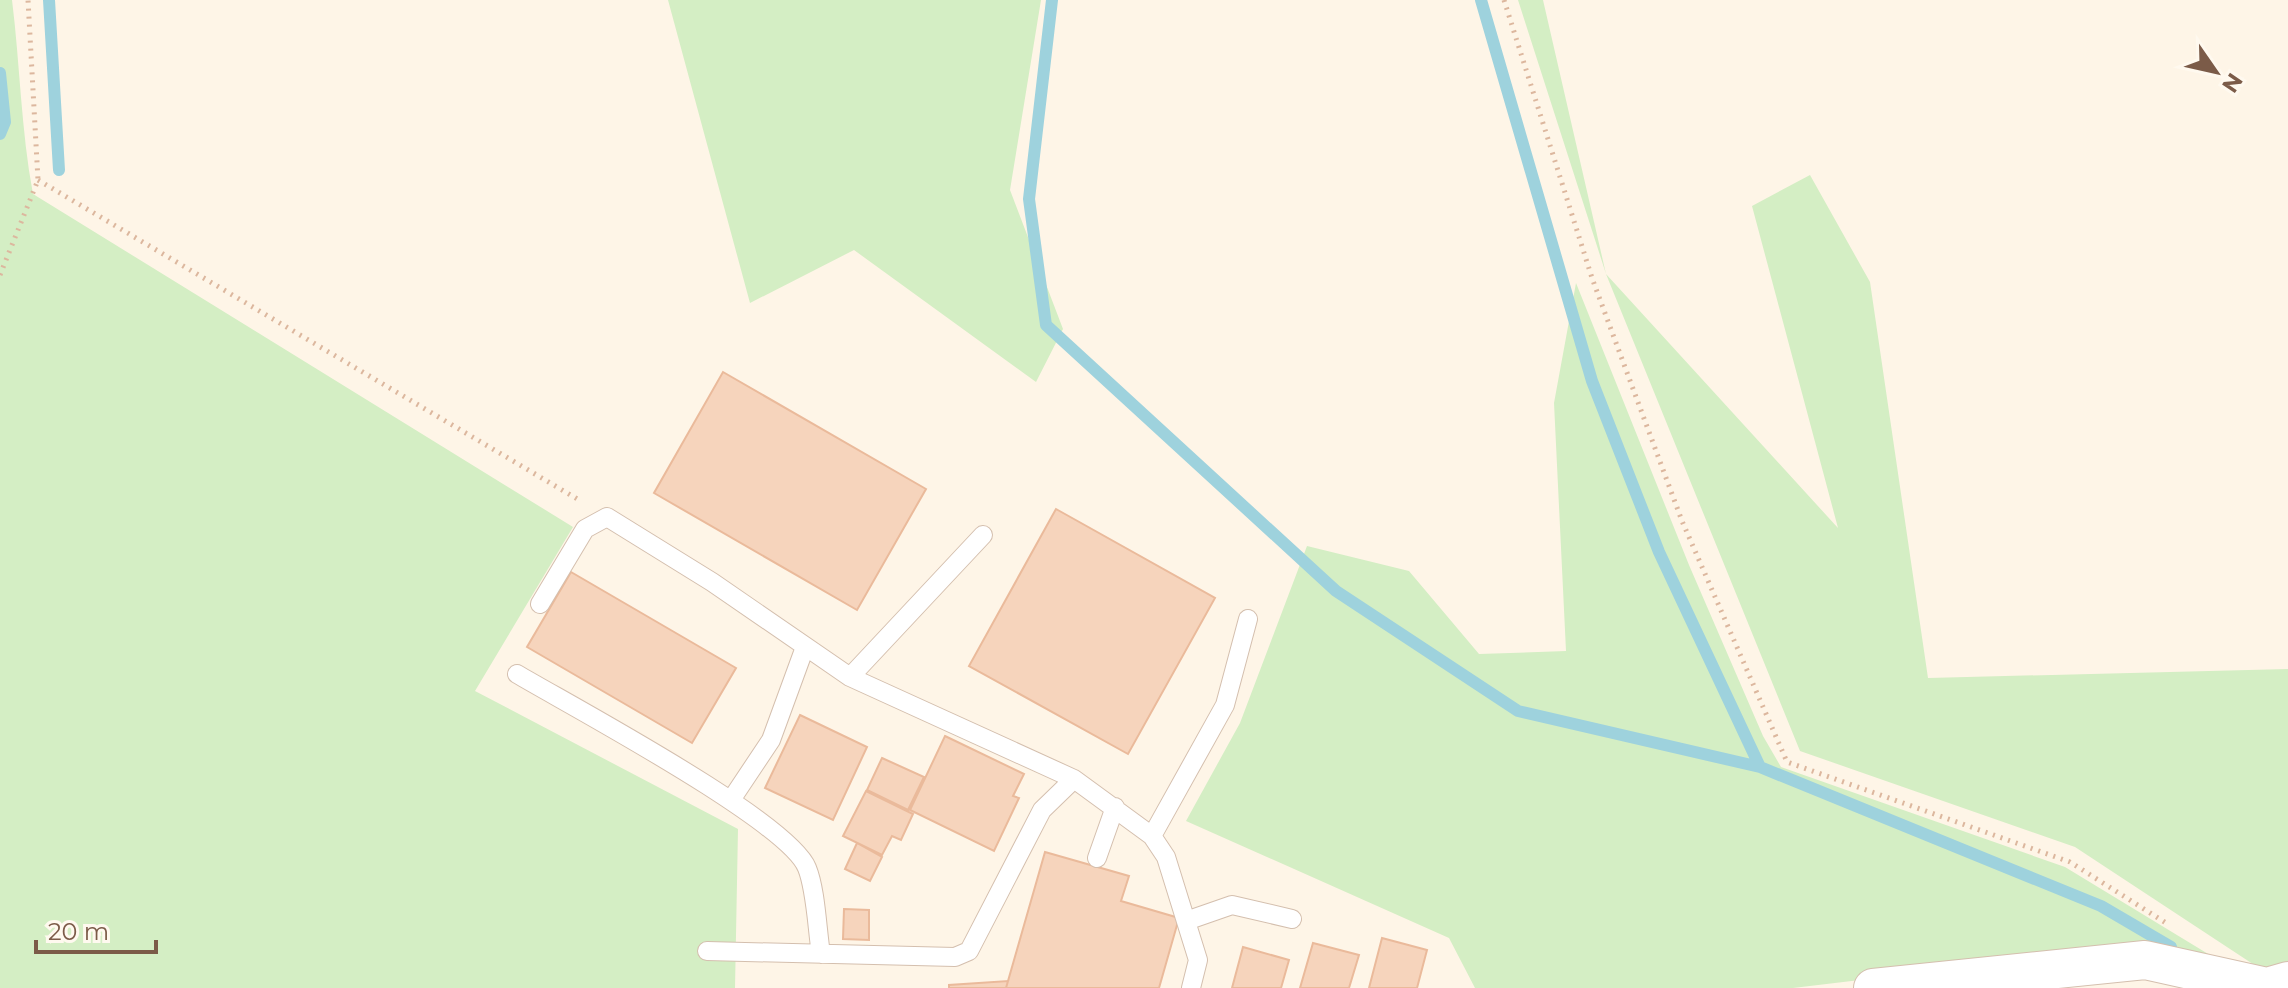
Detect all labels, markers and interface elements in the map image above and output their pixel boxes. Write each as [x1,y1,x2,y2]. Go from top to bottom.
north arrow [2176,32,2256,112]
text: N [2216,68,2248,98]
scale bar [36,904,156,954]
text: 20 m [48,917,109,946]

